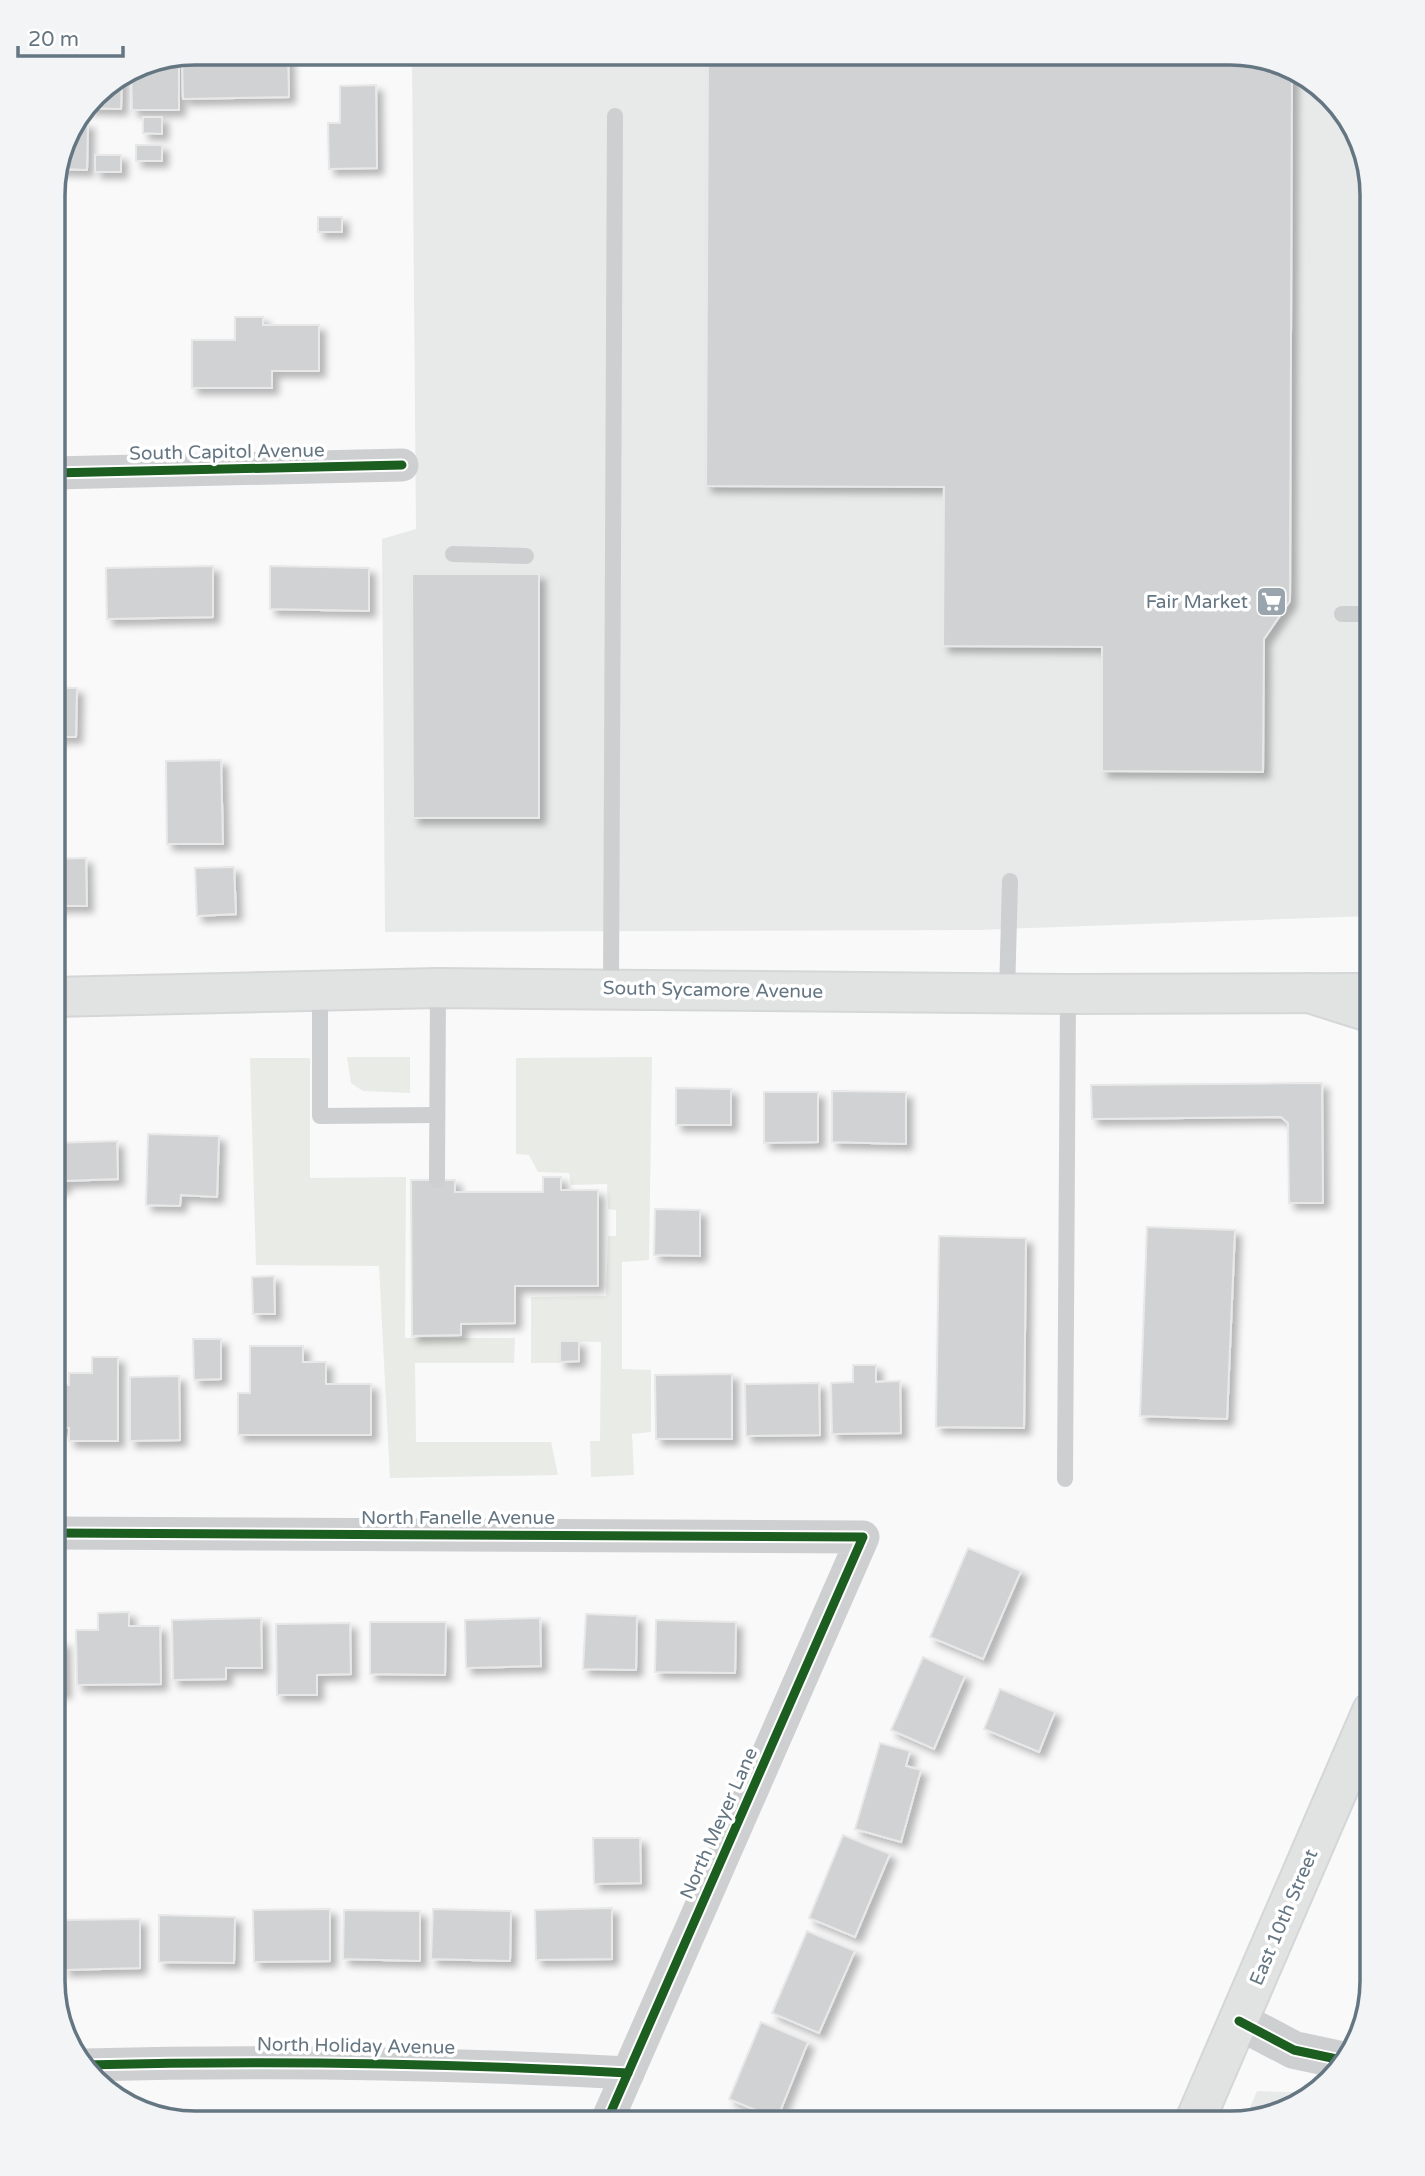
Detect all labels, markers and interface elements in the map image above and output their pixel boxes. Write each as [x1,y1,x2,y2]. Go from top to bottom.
scale bar [18,14,122,58]
text: 20 m [28,27,79,52]
street label: South Capitol Avenue [129,439,325,465]
supermarket icon: Fair Market [1254,584,1288,618]
place label: Fair Market [1146,591,1248,613]
street label: South Sycamore Avenue [603,977,823,1003]
street label: North Fanelle Avenue [361,1507,555,1529]
street label: North Meyer Lane [676,1744,762,1902]
street label: East 10th Street [1245,1846,1323,1989]
street label: North Holiday Avenue [257,2033,455,2059]

